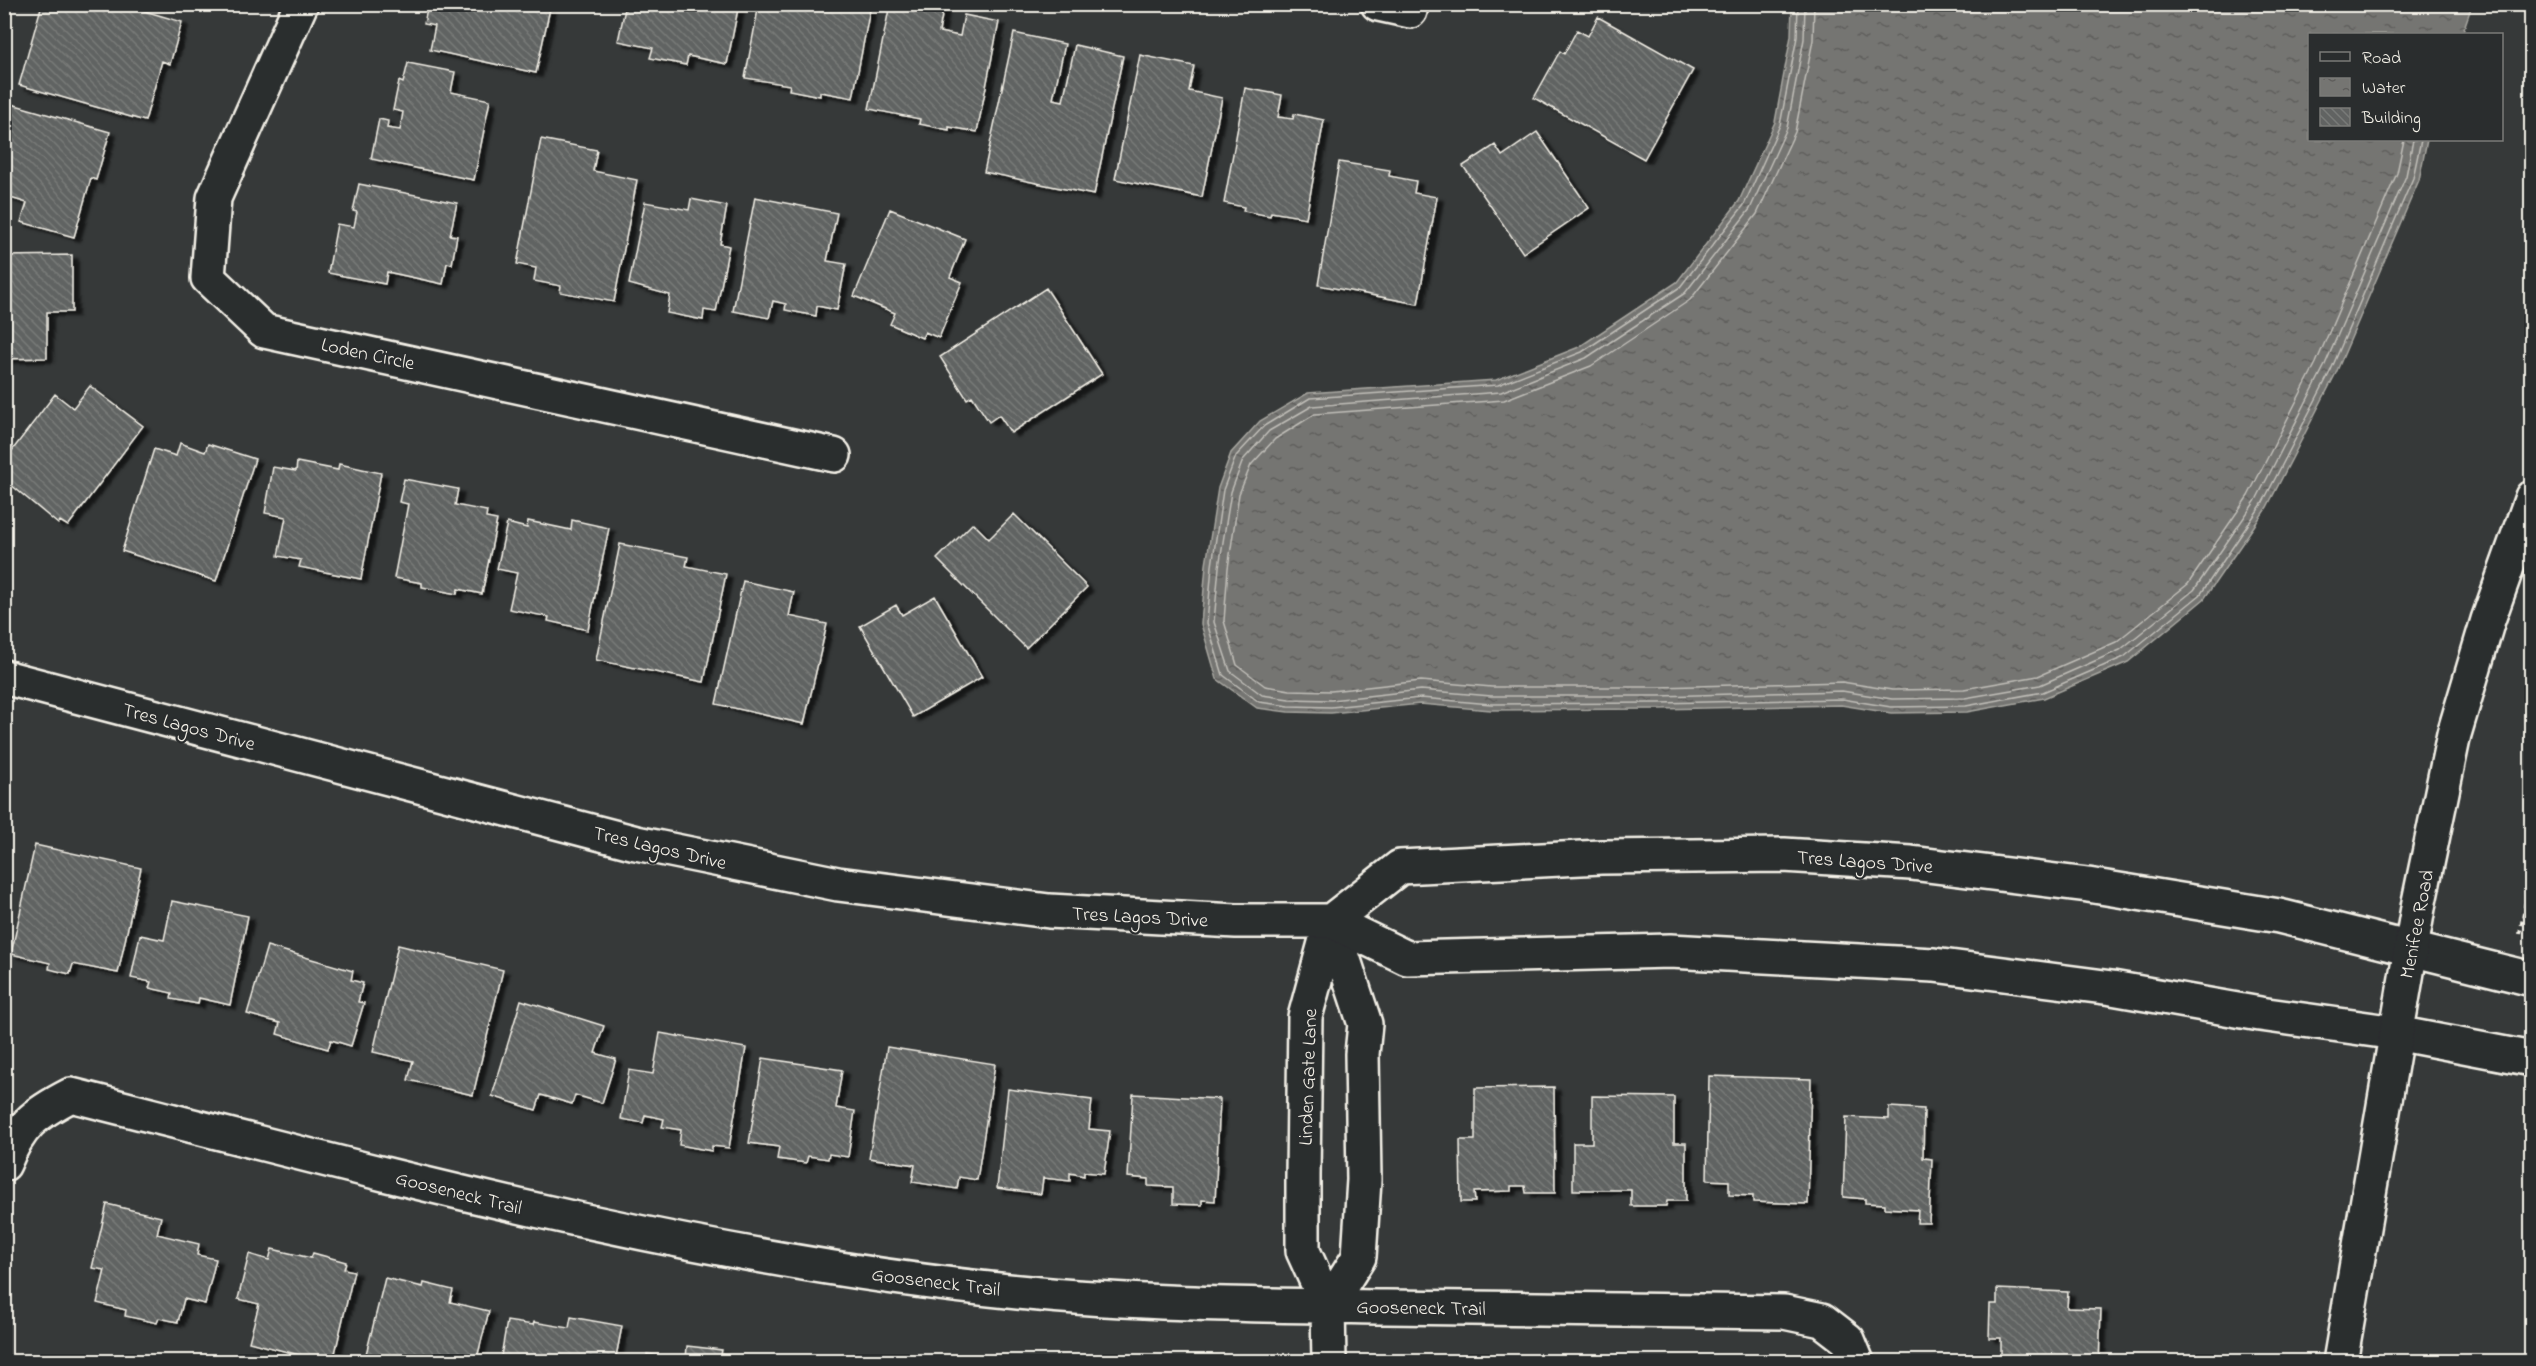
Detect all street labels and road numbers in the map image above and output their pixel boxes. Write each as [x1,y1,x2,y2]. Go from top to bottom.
street label: Loden Circle [318,331,417,379]
street label: Tres Lagos Drive [118,697,258,761]
street label: Tres Lagos Drive [590,820,729,880]
street label: Tres Lagos Drive [1796,844,1934,884]
street label: Menifee Road [2394,868,2443,981]
street label: Tres Lagos Drive [1071,900,1209,938]
street label: Linden Gate Lane [1293,1008,1326,1146]
street label: Gooseneck Trail [392,1165,525,1224]
street label: Gooseneck Trail [870,1261,1002,1306]
street label: Gooseneck Trail [1356,1294,1486,1325]

